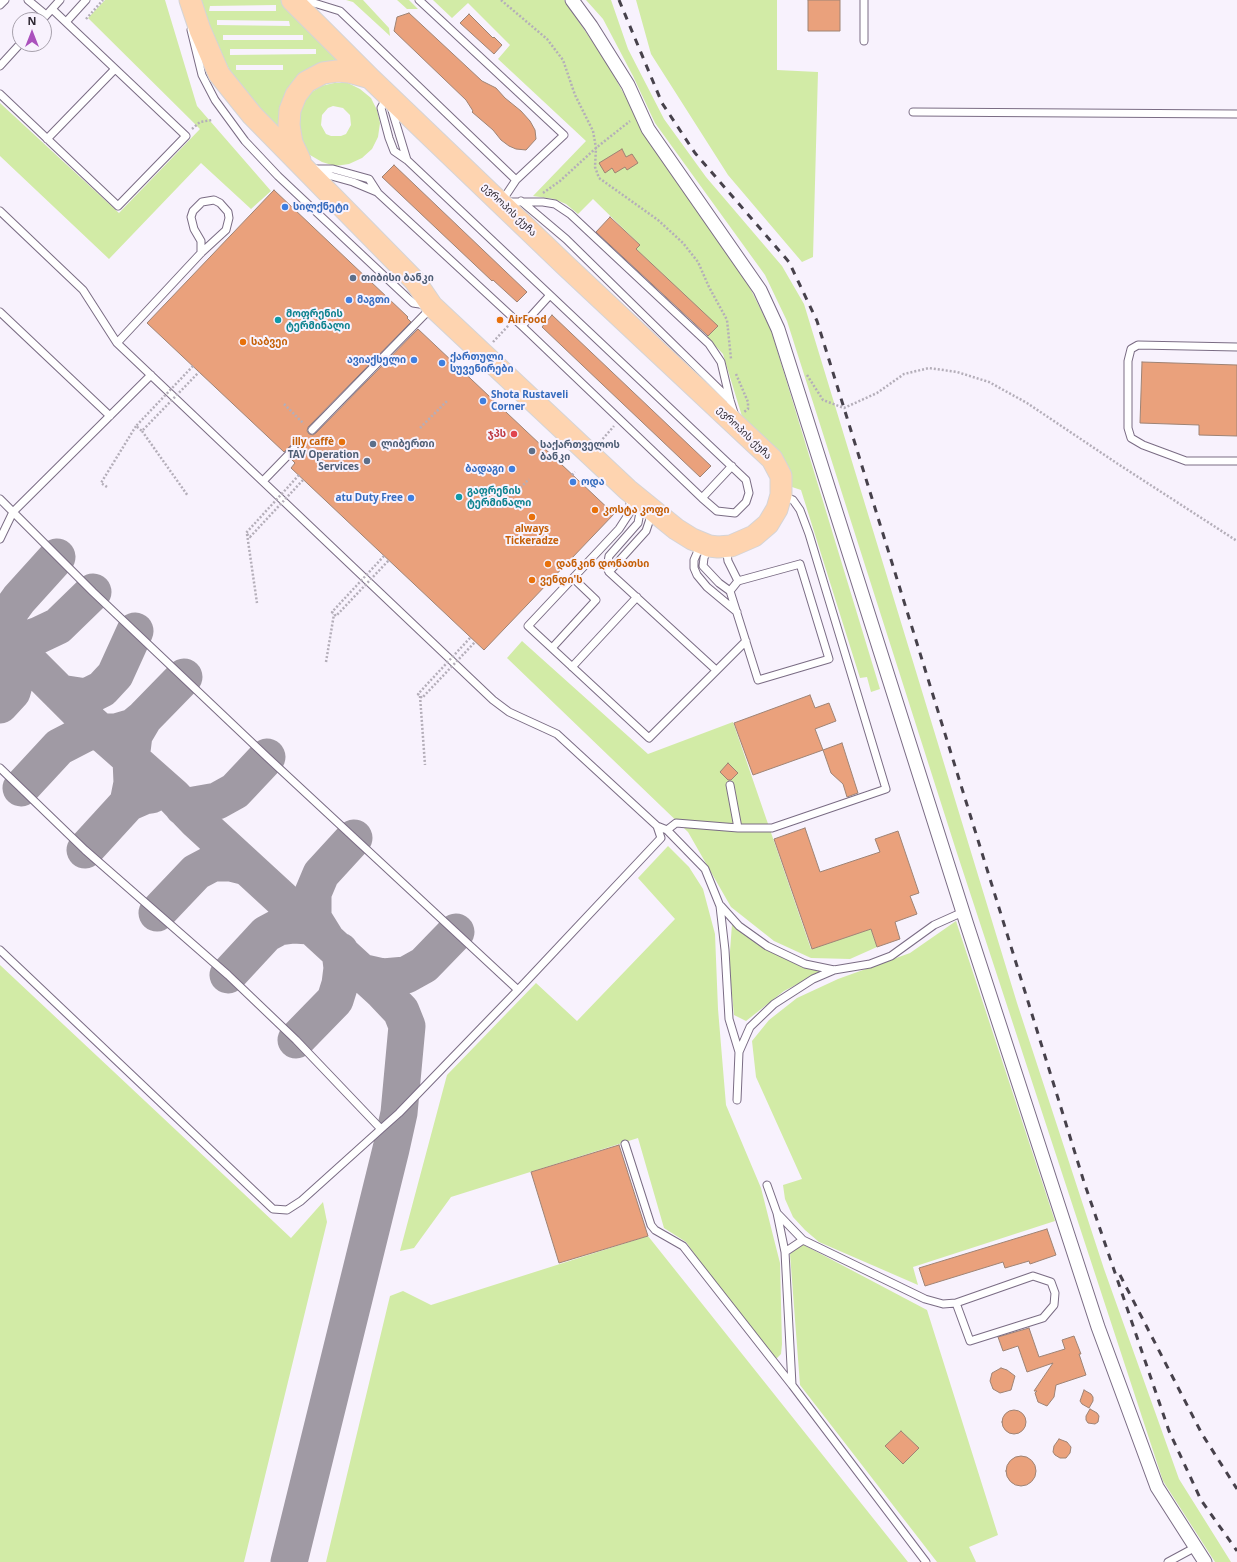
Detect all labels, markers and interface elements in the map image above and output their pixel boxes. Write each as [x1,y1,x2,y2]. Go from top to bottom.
north arrow [12,12,52,52]
text: N [28,13,36,28]
street label: ევროპის ქუჩა [479,181,539,239]
place label: სილქნეტი [293,201,349,213]
marker: სილქნეტი [280,202,290,212]
place label: თიბისი ბანკი [361,272,434,284]
marker: თიბისი ბანკი [348,273,358,283]
place label: მაგთი [357,294,390,306]
marker: მაგთი [344,295,354,305]
place label: მოფრენის ტერმინალი [286,308,350,332]
place label: AirFood [508,314,547,326]
marker: მოფრენის ტერმინალი [273,315,283,325]
marker: AirFood [495,315,505,325]
place label: საბვეი [251,336,287,348]
marker: საბვეი [238,337,248,347]
place label: ქართული სუვენირები [450,351,514,374]
place label: ავიაქსელი [347,354,406,366]
marker: ავიაქსელი [409,355,419,365]
marker: ქართული სუვენირები [437,358,447,368]
place label: Shota Rustaveli Corner [491,389,568,412]
marker: Shota Rustaveli Corner [478,396,488,406]
street label: ევროპის ქუჩა [714,404,774,462]
place label: ჯპს [488,428,506,440]
marker: ჯპს [509,429,519,439]
place label: illy caffè [292,436,334,448]
marker: illy caffè [337,437,347,447]
place label: ლიბერთი [381,438,434,450]
marker: ლიბერთი [368,439,378,449]
place label: საქართველოს ბანკი [540,439,620,462]
marker: საქართველოს ბანკი [527,446,537,456]
place label: TAV Operation Services [288,449,359,472]
marker: TAV Operation Services [362,456,372,466]
place label: ბადაგი [465,463,504,475]
marker: ბადაგი [507,464,517,474]
place label: ოდა [581,476,605,488]
marker: ოდა [568,477,578,487]
place label: გაფრენის ტერმინალი [467,485,531,508]
place label: atu Duty Free [335,492,403,504]
marker: გაფრენის ტერმინალი [454,492,464,502]
marker: atu Duty Free [406,493,416,503]
place label: კოსტა კოფი [603,504,670,516]
marker: კოსტა კოფი [590,505,600,515]
marker: always Tickeradze [527,512,537,522]
place label: always Tickeradze [505,523,559,546]
place label: დანკინ დონათსი [556,558,649,570]
marker: დანკინ დონათსი [543,559,553,569]
place label: ვენდი'ს [540,574,582,586]
marker: ვენდი'ს [527,575,537,585]

